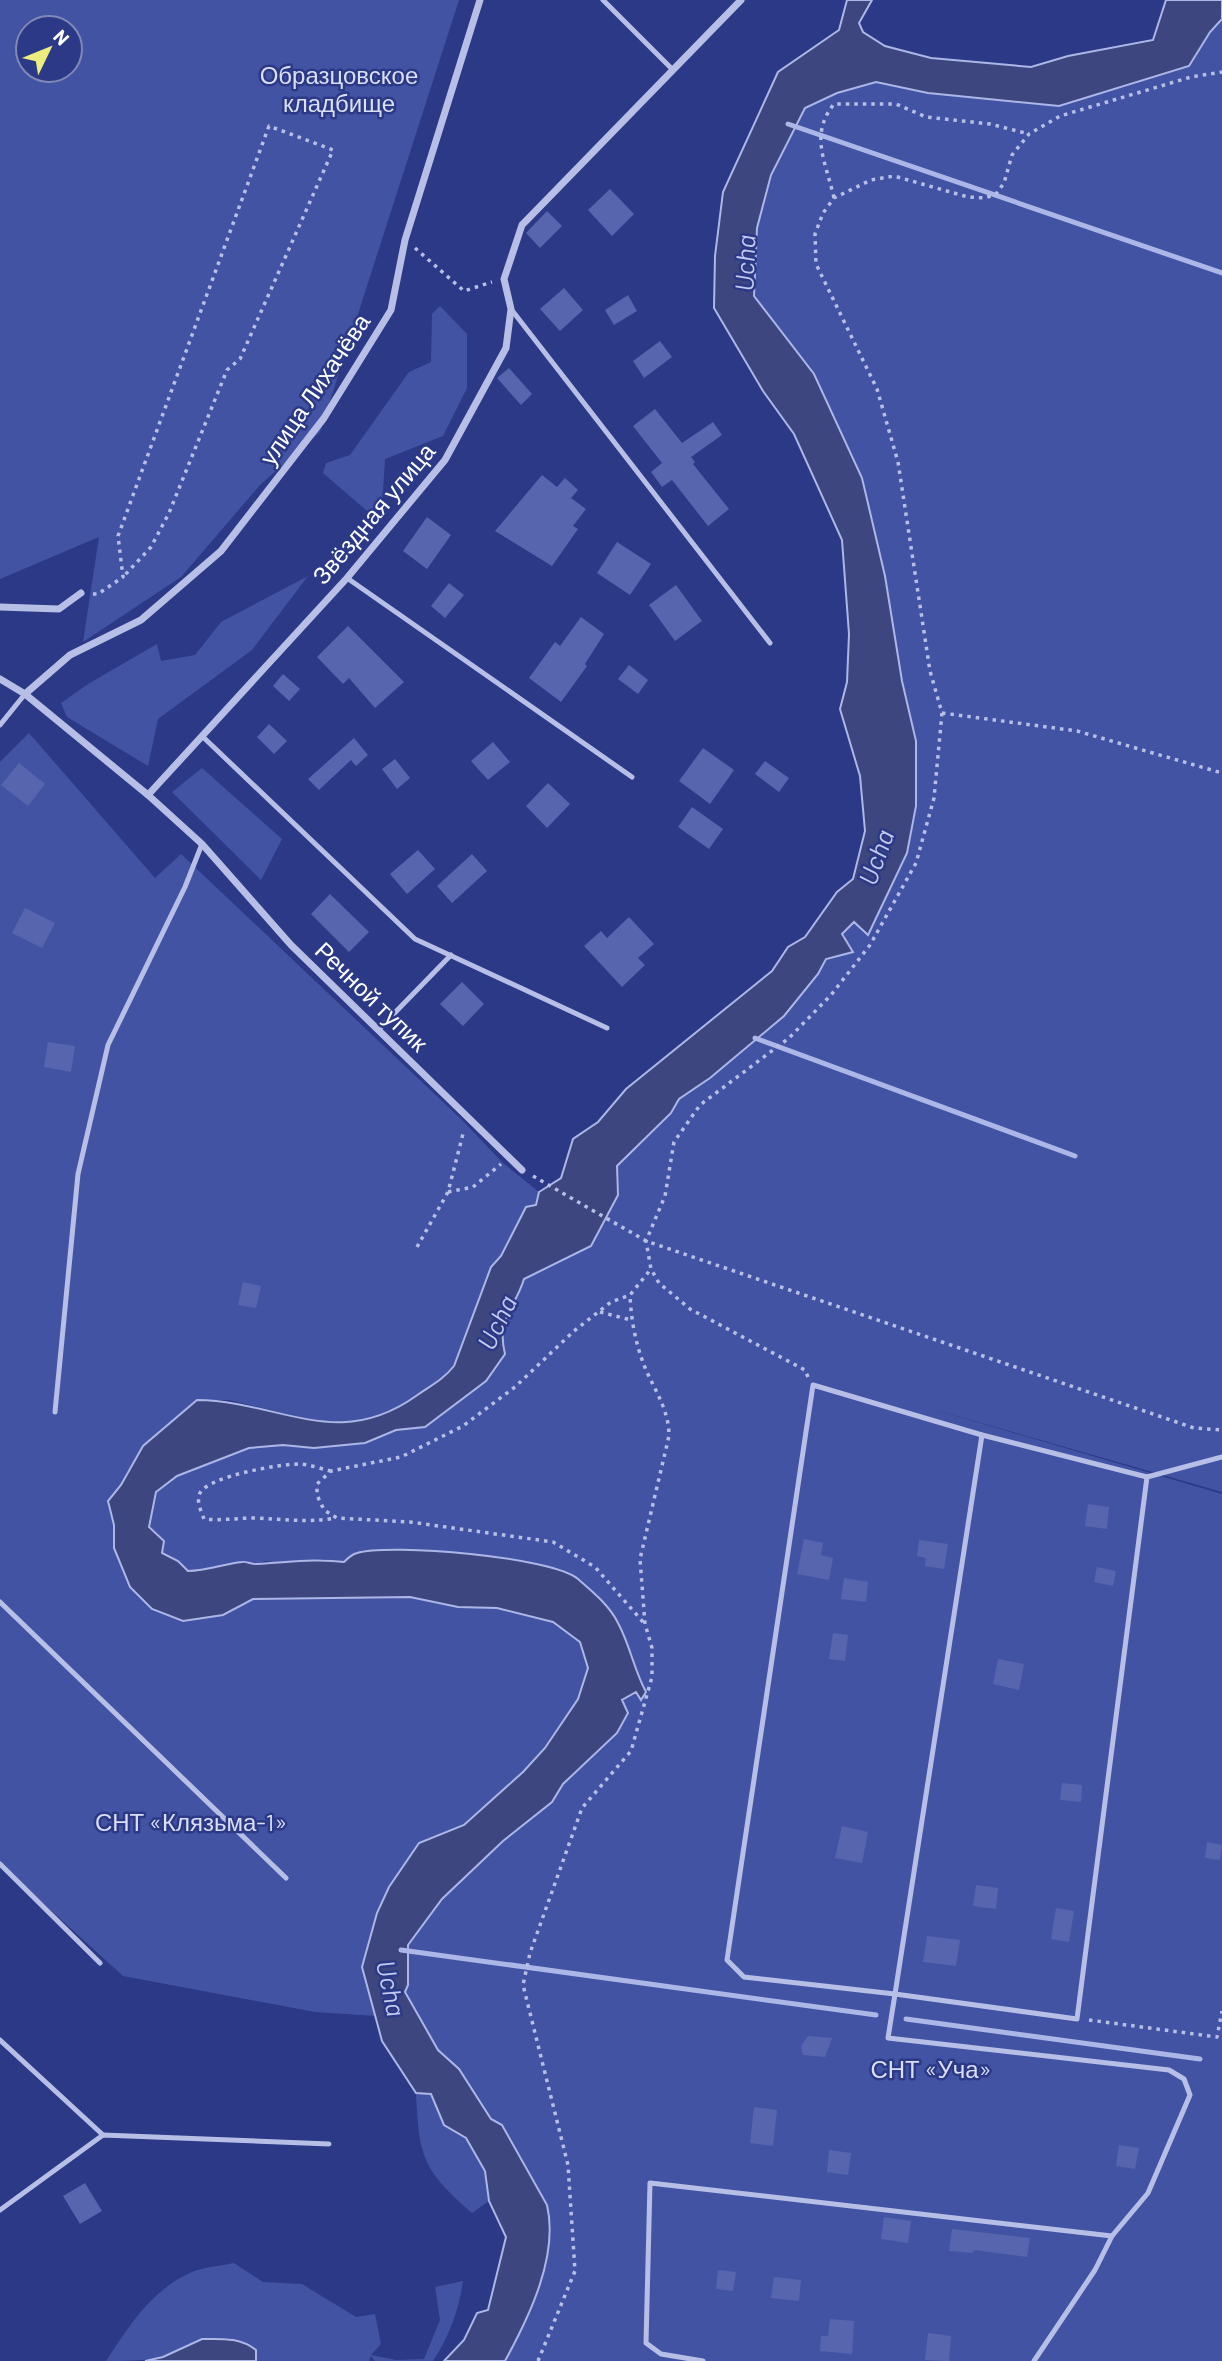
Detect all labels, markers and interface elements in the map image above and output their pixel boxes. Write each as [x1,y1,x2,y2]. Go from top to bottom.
north arrow [14,14,84,84]
text: N [49,25,75,50]
park label: Образцовское кладбище [260,60,418,117]
water label: Ucha [728,234,760,292]
street label: улица Лихачёва [253,307,376,470]
street label: Звёздная улица [306,436,441,590]
water label: Ucha [851,825,899,889]
street label: Речной тупик [310,935,435,1057]
water label: Ucha [470,1290,522,1354]
park label: СНТ «Клязьма-1» [95,1807,287,1836]
water label: Ucha [371,1957,413,2019]
park label: СНТ «Уча» [870,2054,992,2083]

